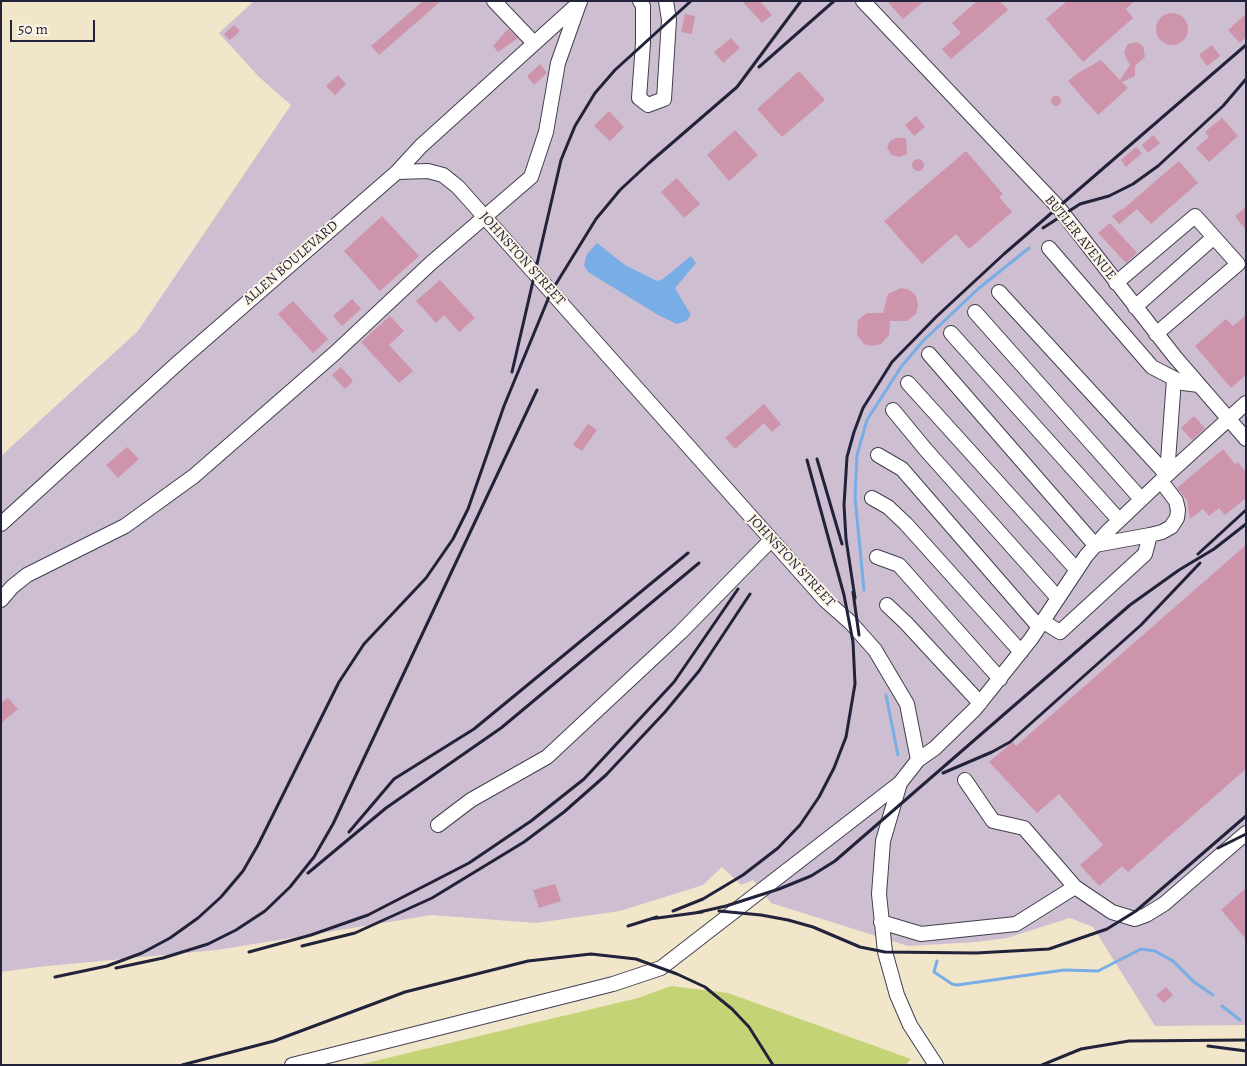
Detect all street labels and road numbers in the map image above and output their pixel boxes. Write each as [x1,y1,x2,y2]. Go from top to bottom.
street label: BUTLER AVENUE [1041,192,1119,284]
street label: JOHNSTON STREET [476,209,568,309]
street label: ALLEN BOULEVARD [240,217,342,309]
street label: JOHNSTON STREET [744,511,838,611]

